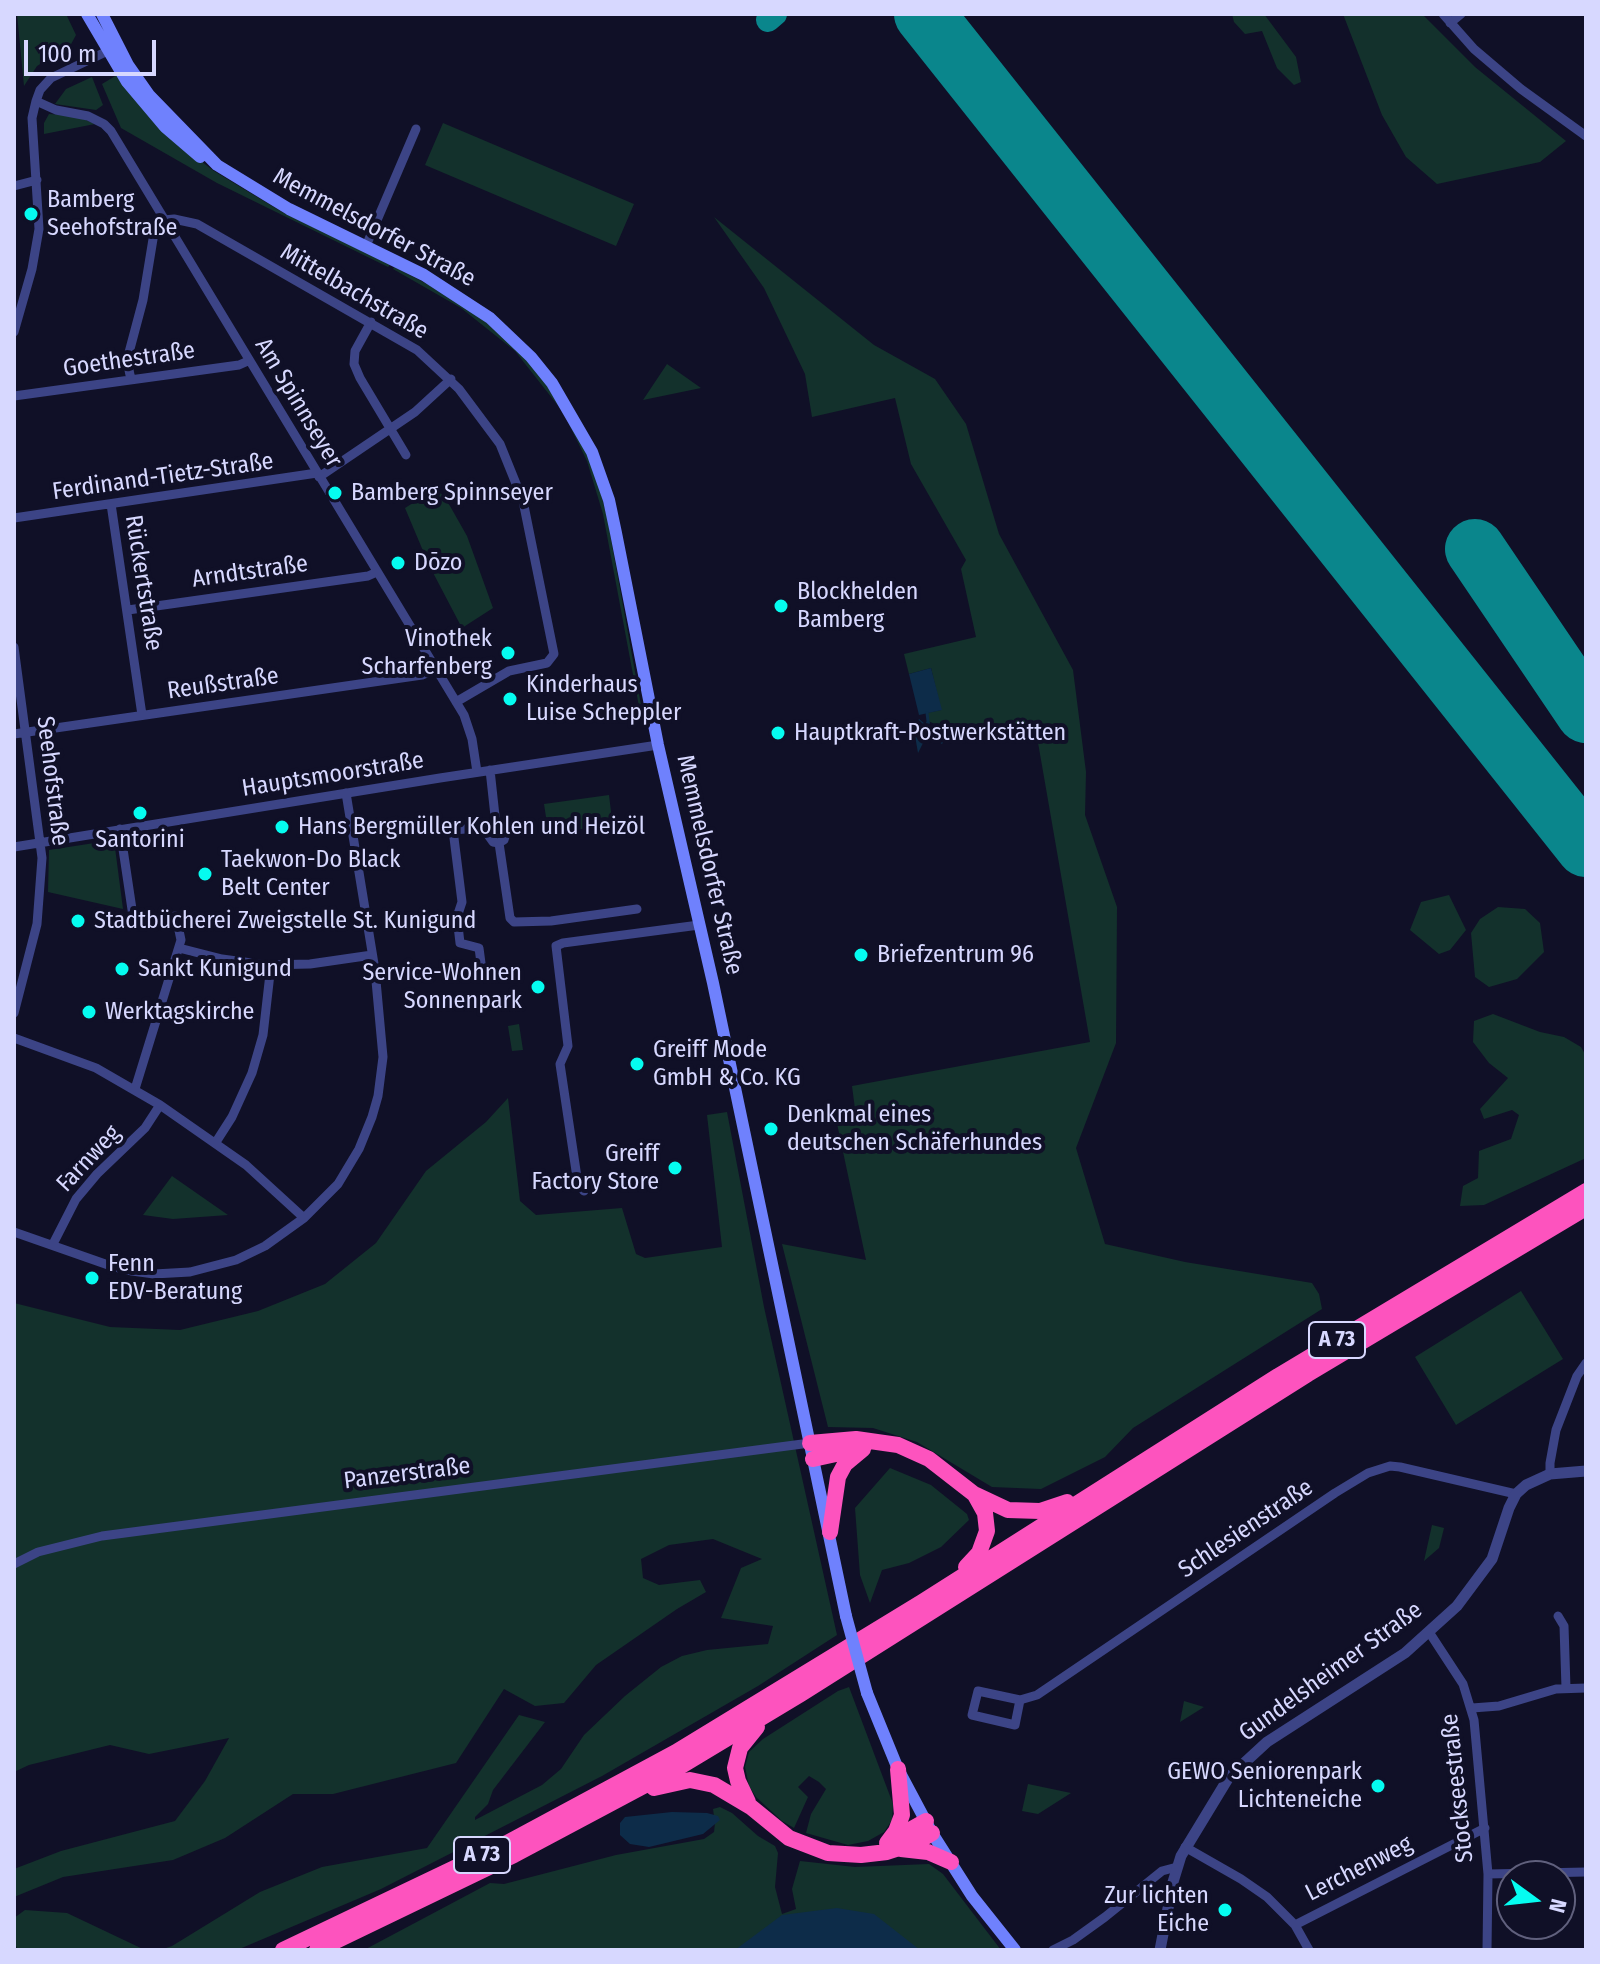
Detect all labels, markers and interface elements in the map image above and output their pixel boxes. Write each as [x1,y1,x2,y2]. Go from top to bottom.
scale bar [28,24,160,74]
text: 100 m [38,40,96,68]
street label: Memmelsdorfer Straße [268,162,480,294]
place label: Bamberg Seehofstraße [47,186,177,242]
marker: Bamberg Seehofstraße [22,205,40,223]
street label: Mittelbachstraße [275,238,433,346]
street label: Am Spinnseyer [248,333,348,473]
street label: Goethestraße [61,337,197,383]
street label: Ferdinand-Tietz-Straße [51,447,275,507]
place label: Bamberg Spinnseyer [351,479,553,507]
marker: Bamberg Spinnseyer [326,484,344,502]
street label: Rückertstraße [118,513,168,653]
place label: Dōzo [414,549,462,577]
street label: Arndtstraße [190,550,310,594]
marker: Dōzo [389,554,407,572]
place label: Blockhelden Bamberg [797,578,919,634]
marker: Blockhelden Bamberg [772,597,790,615]
place label: Vinothek Scharfenberg [361,625,492,681]
marker: Vinothek Scharfenberg [499,644,517,662]
street label: Reußstraße [165,662,281,706]
place label: Kinderhaus Luise Scheppler [526,671,681,727]
marker: Kinderhaus Luise Scheppler [501,690,519,708]
street label: Seehofstraße [30,715,74,847]
place label: Hauptkraft-Postwerkstätten [794,719,1066,747]
marker: Hauptkraft-Postwerkstätten [769,724,787,742]
street label: Hauptsmoorstraße [240,746,426,804]
street label: Memmelsdorfer Straße [670,752,748,978]
marker: Santorini [131,804,149,822]
place label: Hans Bergmüller Kohlen und Heizöl [298,813,645,841]
marker: Hans Bergmüller Kohlen und Heizöl [273,818,291,836]
place label: Santorini [95,826,185,854]
place label: Taekwon-Do Black Belt Center [221,846,400,902]
marker: Taekwon-Do Black Belt Center [196,865,214,883]
place label: Stadtbücherei Zweigstelle St. Kunigund [94,907,476,935]
marker: Stadtbücherei Zweigstelle St. Kunigund [69,912,87,930]
place label: Briefzentrum 96 [877,941,1034,969]
marker: Briefzentrum 96 [852,946,870,964]
place label: Sankt Kunigund [138,955,292,983]
place label: Service-Wohnen Sonnenpark [362,959,522,1015]
marker: Sankt Kunigund [113,960,131,978]
marker: Service-Wohnen Sonnenpark [529,978,547,996]
place label: Werktagskirche [105,998,254,1026]
marker: Werktagskirche [80,1003,98,1021]
place label: Greiff Mode GmbH & Co. KG [653,1036,801,1092]
marker: Greiff Mode GmbH & Co. KG [628,1055,646,1073]
place label: Denkmal eines deutschen Schäferhundes [787,1101,1042,1157]
street label: Farnweg [51,1120,127,1198]
marker: Denkmal eines deutschen Schäferhundes [762,1120,780,1138]
place label: Greiff Factory Store [531,1140,659,1196]
marker: Greiff Factory Store [666,1159,684,1177]
place label: Fenn EDV-Beratung [108,1250,242,1306]
marker: Fenn EDV-Beratung [83,1269,101,1287]
road number: A 73 [1309,1322,1365,1358]
street label: Panzerstraße [342,1452,472,1496]
street label: Schlesienstraße [1173,1473,1319,1585]
street label: Gundelsheimer Straße [1234,1596,1428,1748]
street label: Stockseestraße [1436,1712,1480,1864]
place label: GEWO Seniorenpark Lichteneiche [1167,1758,1362,1814]
marker: GEWO Seniorenpark Lichteneiche [1369,1777,1387,1795]
street label: Lerchenweg [1301,1830,1417,1908]
road number: A 73 [454,1837,510,1873]
north arrow [1496,1860,1576,1940]
place label: Zur lichten Eiche [1104,1882,1209,1938]
text: N [1543,1896,1572,1916]
marker: Zur lichten Eiche [1216,1901,1234,1919]

